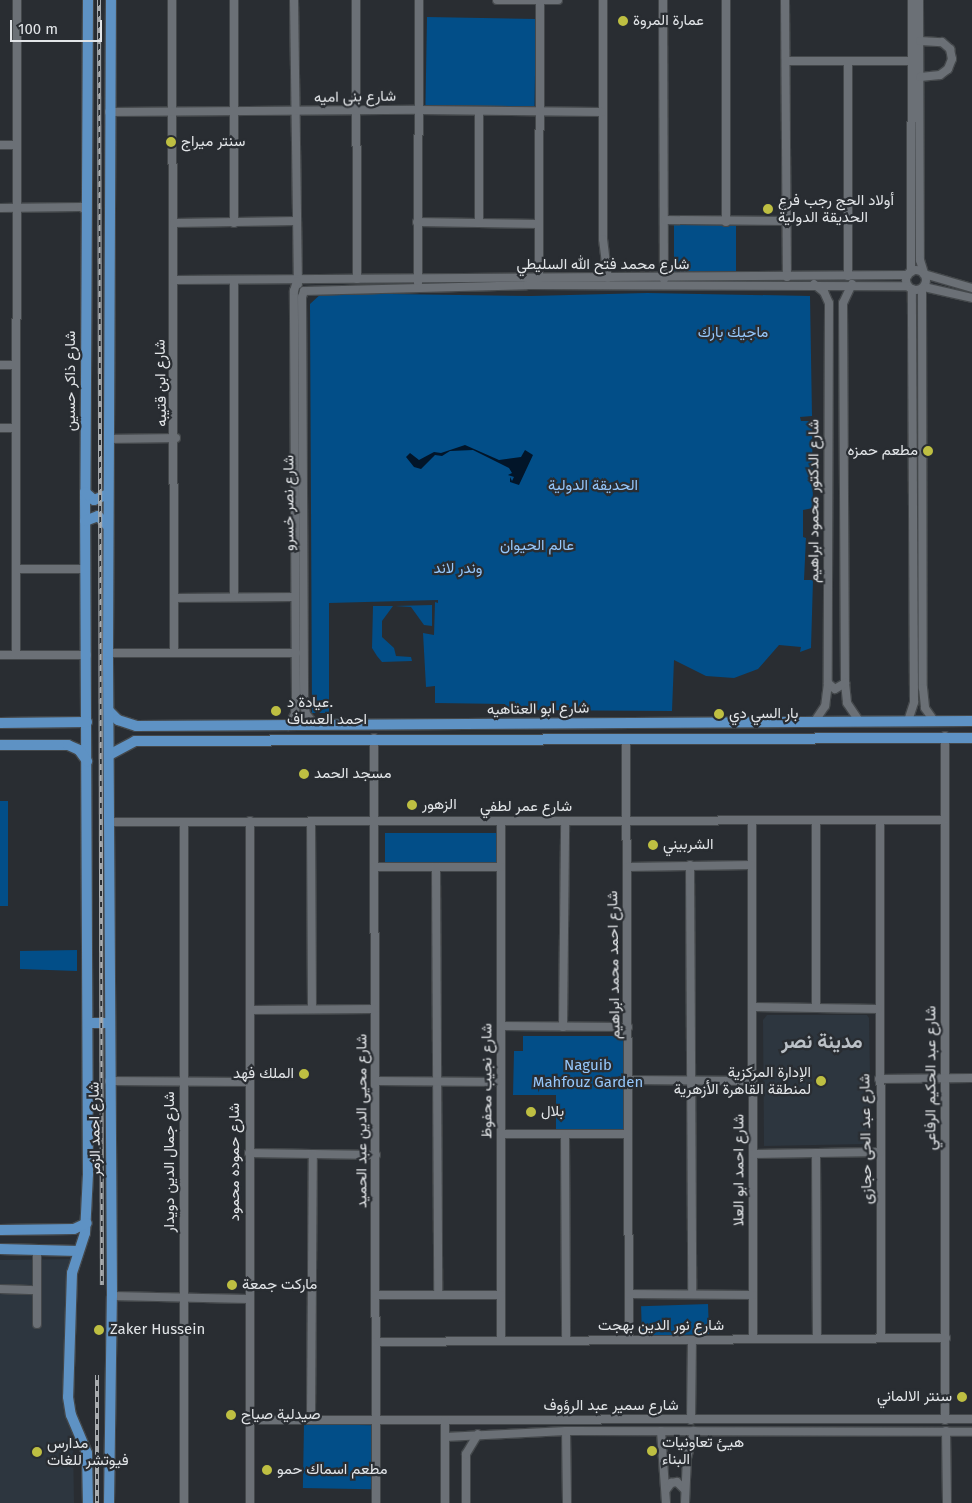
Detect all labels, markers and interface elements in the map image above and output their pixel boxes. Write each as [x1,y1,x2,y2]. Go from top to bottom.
scale bar [12,10,105,42]
place label: عمارة المروة [633,12,704,30]
marker: عمارة المروة [617,15,629,27]
text: 100 m [18,20,58,38]
street label: شارع بنى اميه [314,87,396,107]
place label: سنتر ميراج [181,133,245,151]
marker: سنتر ميراج [165,136,177,148]
place label: أولاد الحج رجب فرع الحديقة الدولية [778,191,894,226]
marker: أولاد الحج رجب فرع الحديقة الدولية [762,203,774,215]
street label: شارع محمد فتح الله السليطي [517,256,689,274]
park label: ماجيك بارك [698,324,768,342]
street label: شارع ذاكر حسين [62,331,80,431]
street label: شارع ابن قتيبه [151,339,171,427]
street label: شارع الدكتور محمود ابراهيم [805,419,823,583]
place label: مطعم حمزه [848,442,918,460]
marker: مطعم حمزه [922,445,934,457]
street label: شارع نصر خسرو [280,455,298,551]
park label: الحديقة الدولية [548,477,638,495]
park label: عالم الحيوان [500,537,574,555]
park label: وندر لاند [434,560,482,578]
place label: عيادة د. احمد العساف [287,693,367,728]
street label: شارع ابو العتاهيه [487,699,589,719]
marker: عيادة د. احمد العساف [269,704,283,718]
place label: بار السي دي [729,705,798,723]
marker: بار السي دي [713,708,725,720]
place label: مسجد الحمد [314,765,391,783]
marker: مسجد الحمد [298,768,310,780]
place label: الزهور [422,796,457,814]
street label: شارع عمر لطفي [480,798,572,816]
marker: الزهور [406,799,418,811]
place label: الشربيني [663,836,714,854]
marker: الشربيني [647,839,659,851]
street label: شارع احمد محمد ابراهيم [604,891,624,1039]
street label: شارع عبد الحكيم الرفاعي [922,1006,940,1150]
street label: شارع نجيب محفوظ [478,1023,496,1139]
district label: مدينة نصر [781,1029,863,1053]
street label: شارع محيى الدين عبد الحميد [353,1034,371,1208]
park label: Naguib Mahfouz Garden [533,1056,643,1091]
place label: الإدارة المركزية لمنطقة القاهرة الأزهرية [674,1063,811,1098]
place label: الملك فهد [233,1065,294,1083]
marker: الملك فهد [298,1068,310,1080]
street label: شارع عبد الحى حجازى [856,1073,876,1205]
marker: الإدارة المركزية لمنطقة القاهرة الأزهرية [815,1075,827,1087]
street label: شارع احمد الزمر [85,1082,105,1176]
street label: شارع جمال الدين دويدار [161,1091,179,1233]
street label: شارع حموده محمود [226,1103,244,1221]
place label: بلال [541,1103,564,1121]
marker: بلال [525,1106,537,1118]
street label: شارع احمد ابو العلا [730,1114,748,1226]
place label: ماركت جمعة [242,1276,317,1294]
marker: ماركت جمعة [226,1279,238,1291]
street label: شارع نور الدين بهجت [598,1317,724,1335]
place label: Zaker Hussein [110,1321,205,1339]
marker: Zaker Hussein [92,1323,106,1337]
place label: سنتر الالماني [877,1388,952,1406]
marker: سنتر الالماني [956,1391,968,1403]
street label: شارع سمير عبد الرؤوف [544,1397,678,1415]
place label: صيدلية صياح [241,1406,320,1424]
marker: صيدلية صياح [225,1409,237,1421]
place label: هيئ تعاونيات البناء [662,1433,744,1468]
place label: مدارس فيوتشر للغات [47,1434,129,1469]
marker: هيئ تعاونيات البناء [646,1445,658,1457]
marker: مدارس فيوتشر للغات [31,1446,43,1458]
place label: مطعم اسماك حمو [277,1461,388,1479]
marker: مطعم اسماك حمو [261,1464,273,1476]

